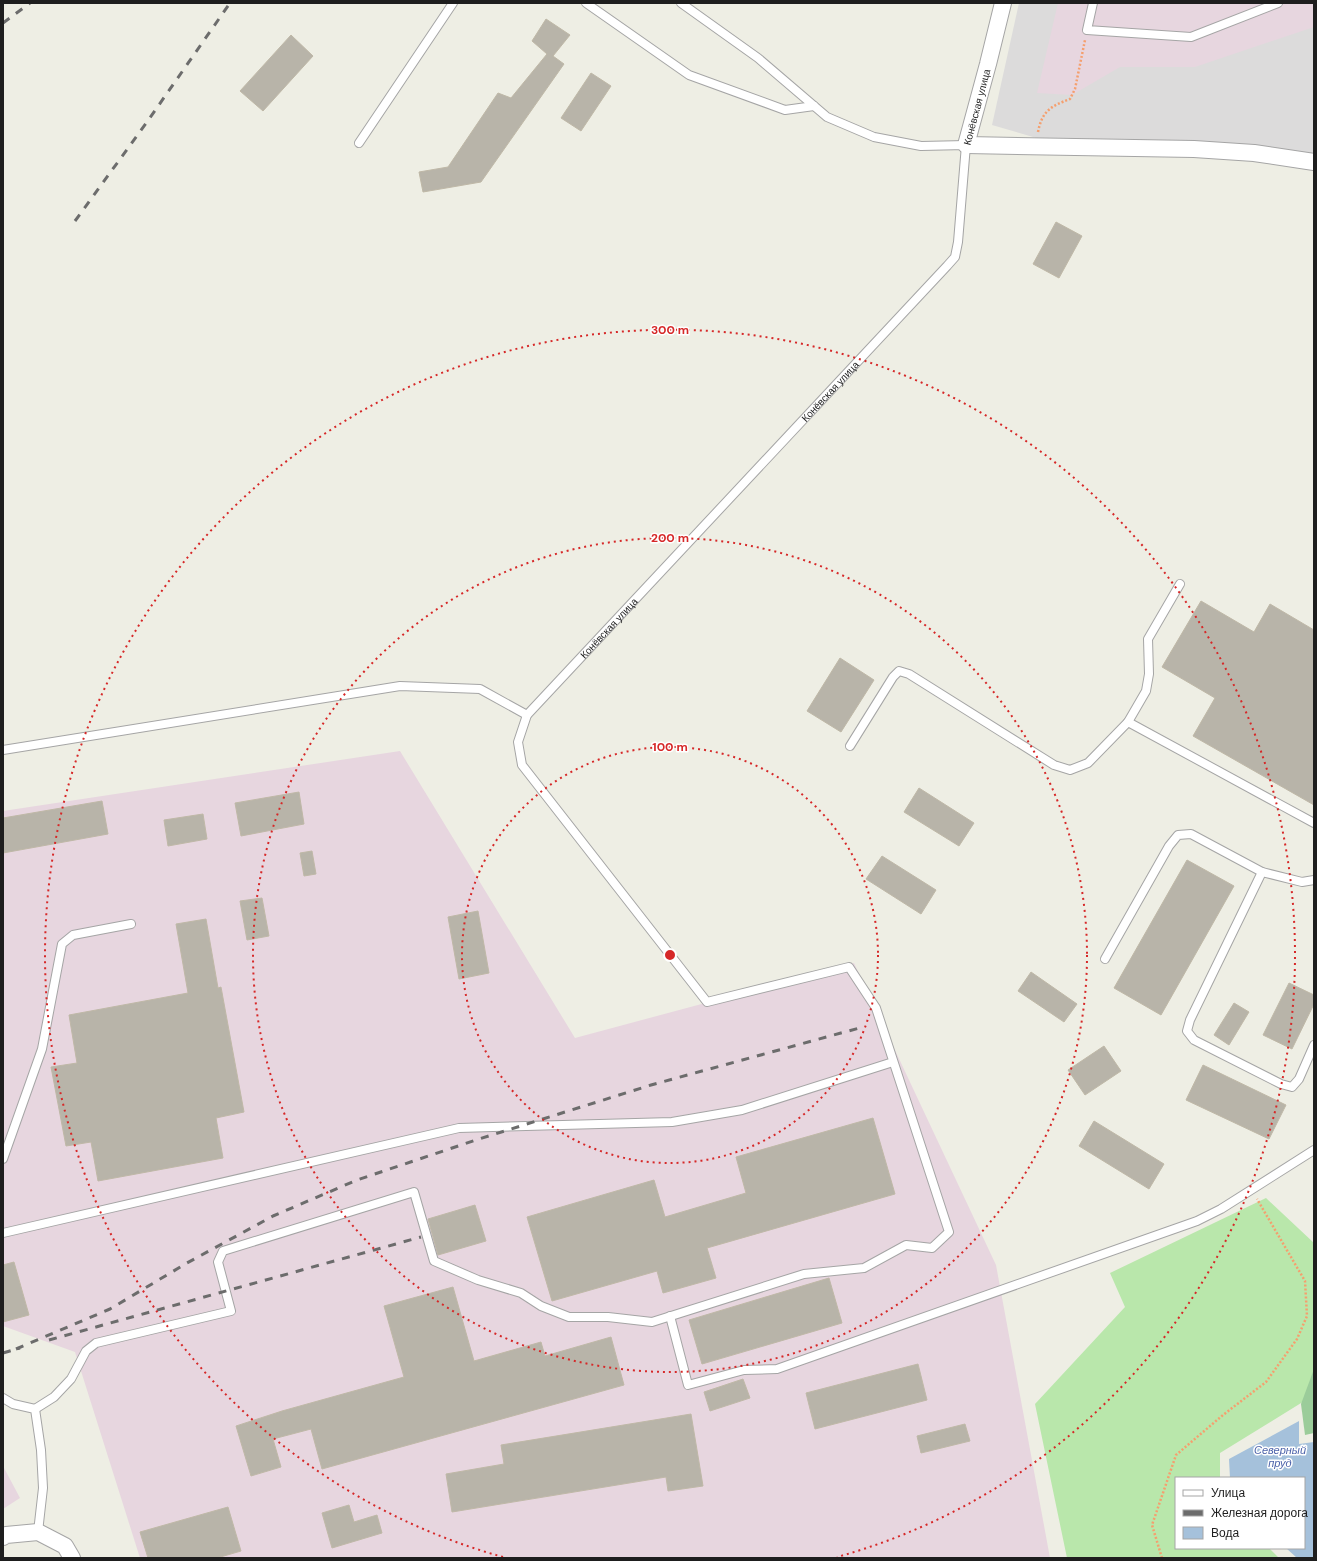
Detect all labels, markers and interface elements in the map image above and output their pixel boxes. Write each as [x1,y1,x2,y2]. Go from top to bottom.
street label: Конёвская улица [961,67,994,147]
text: 300 m [651,322,689,338]
street label: Конёвская улица [798,358,862,424]
text: 200 m [651,530,689,546]
street label: Конёвская улица [577,594,640,661]
text: 100 m [652,739,688,755]
centre of rings [663,948,677,962]
water label: Северный пруд [1254,1443,1306,1470]
legend [1175,1477,1305,1549]
text: Улица [1211,1485,1245,1501]
text: Железная дорога [1211,1505,1308,1521]
text: Вода [1211,1525,1239,1541]

